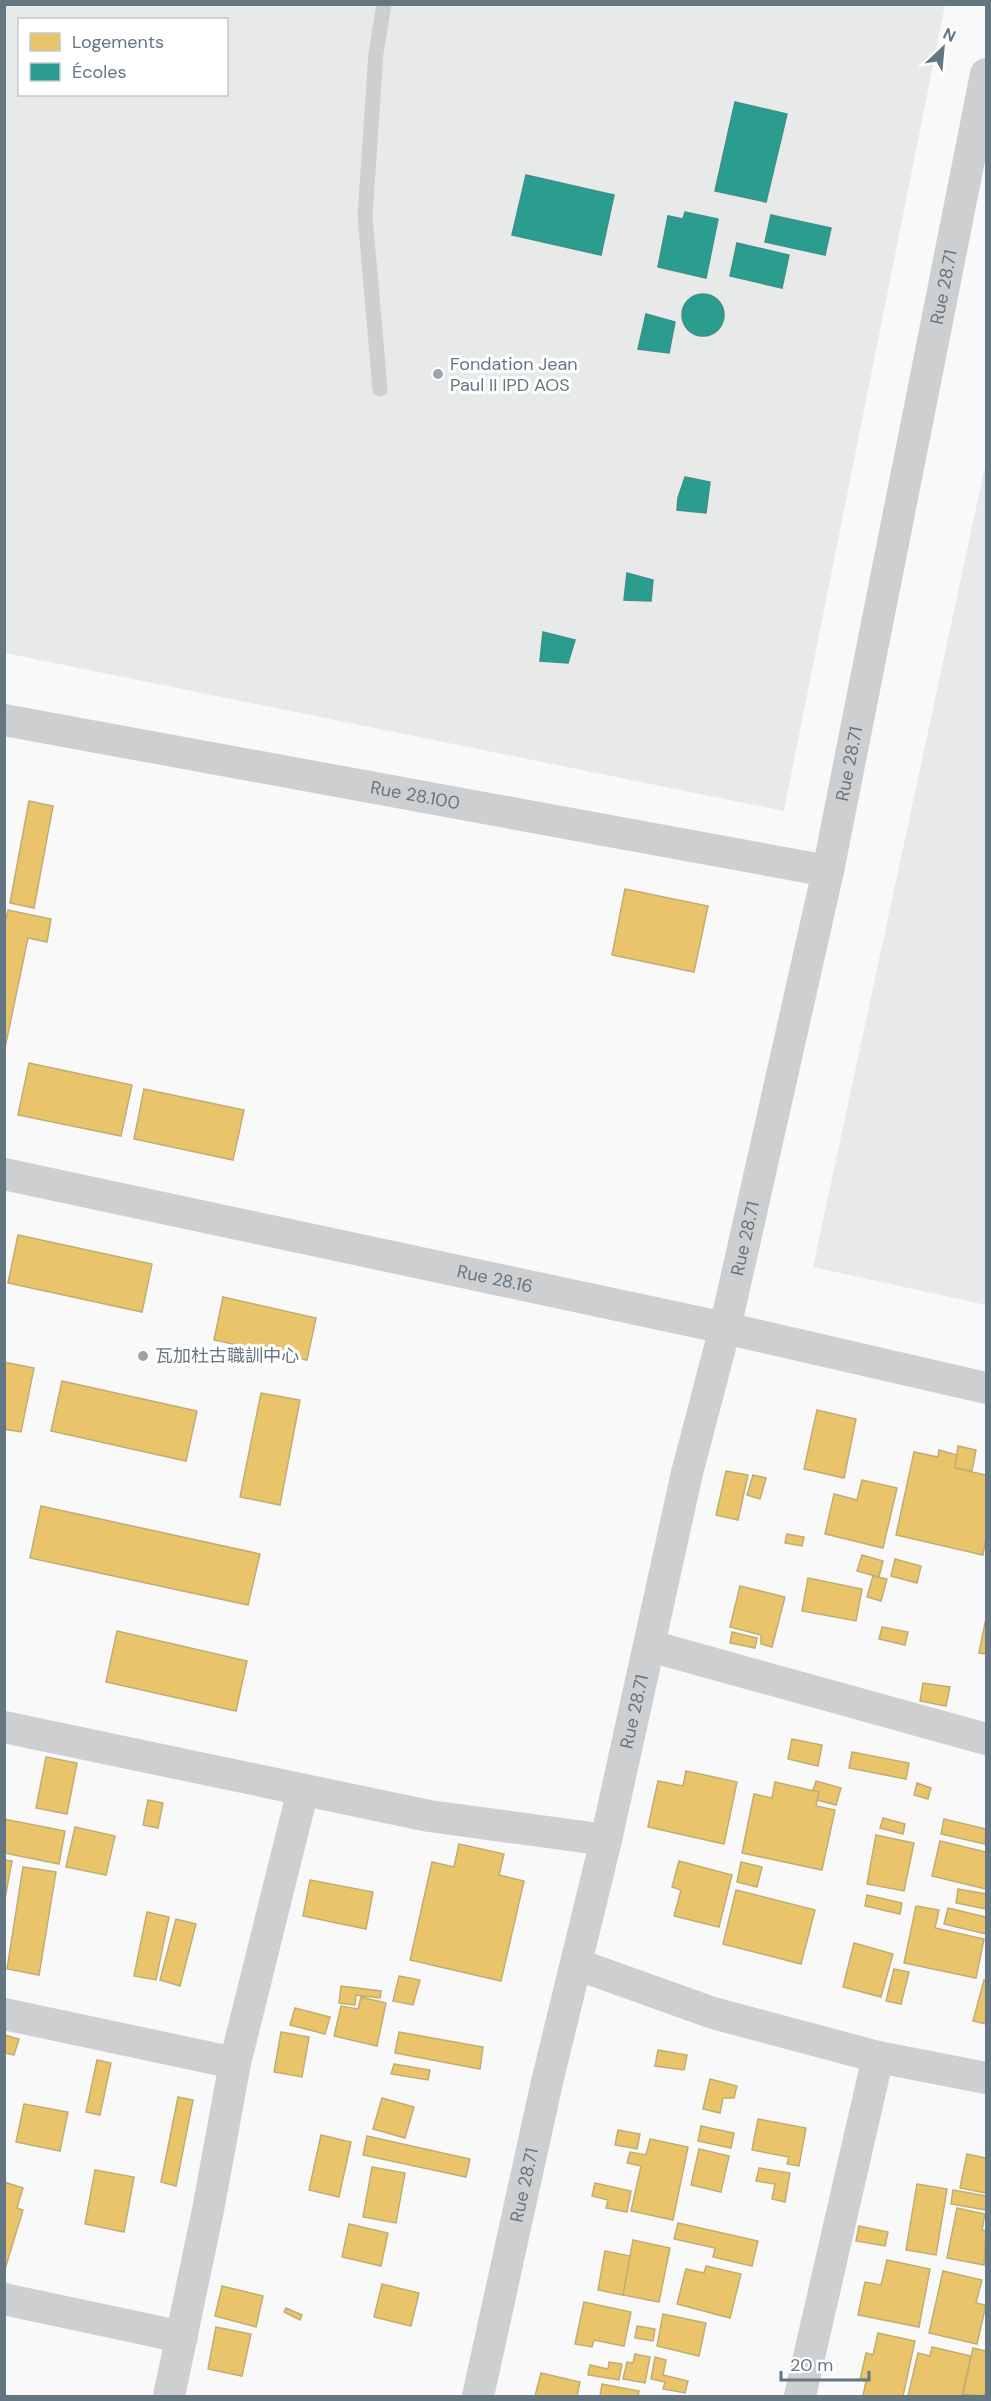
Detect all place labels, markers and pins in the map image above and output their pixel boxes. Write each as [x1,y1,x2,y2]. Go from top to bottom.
place label: Fondation Jean Paul II IPD AOS [450,352,578,397]
marker: Fondation Jean Paul II IPD AOS [431,367,445,381]
place label: 瓦加杜古職訓中心 [155,1344,299,1368]
marker: 瓦加杜古職訓中心 [136,1349,150,1363]

